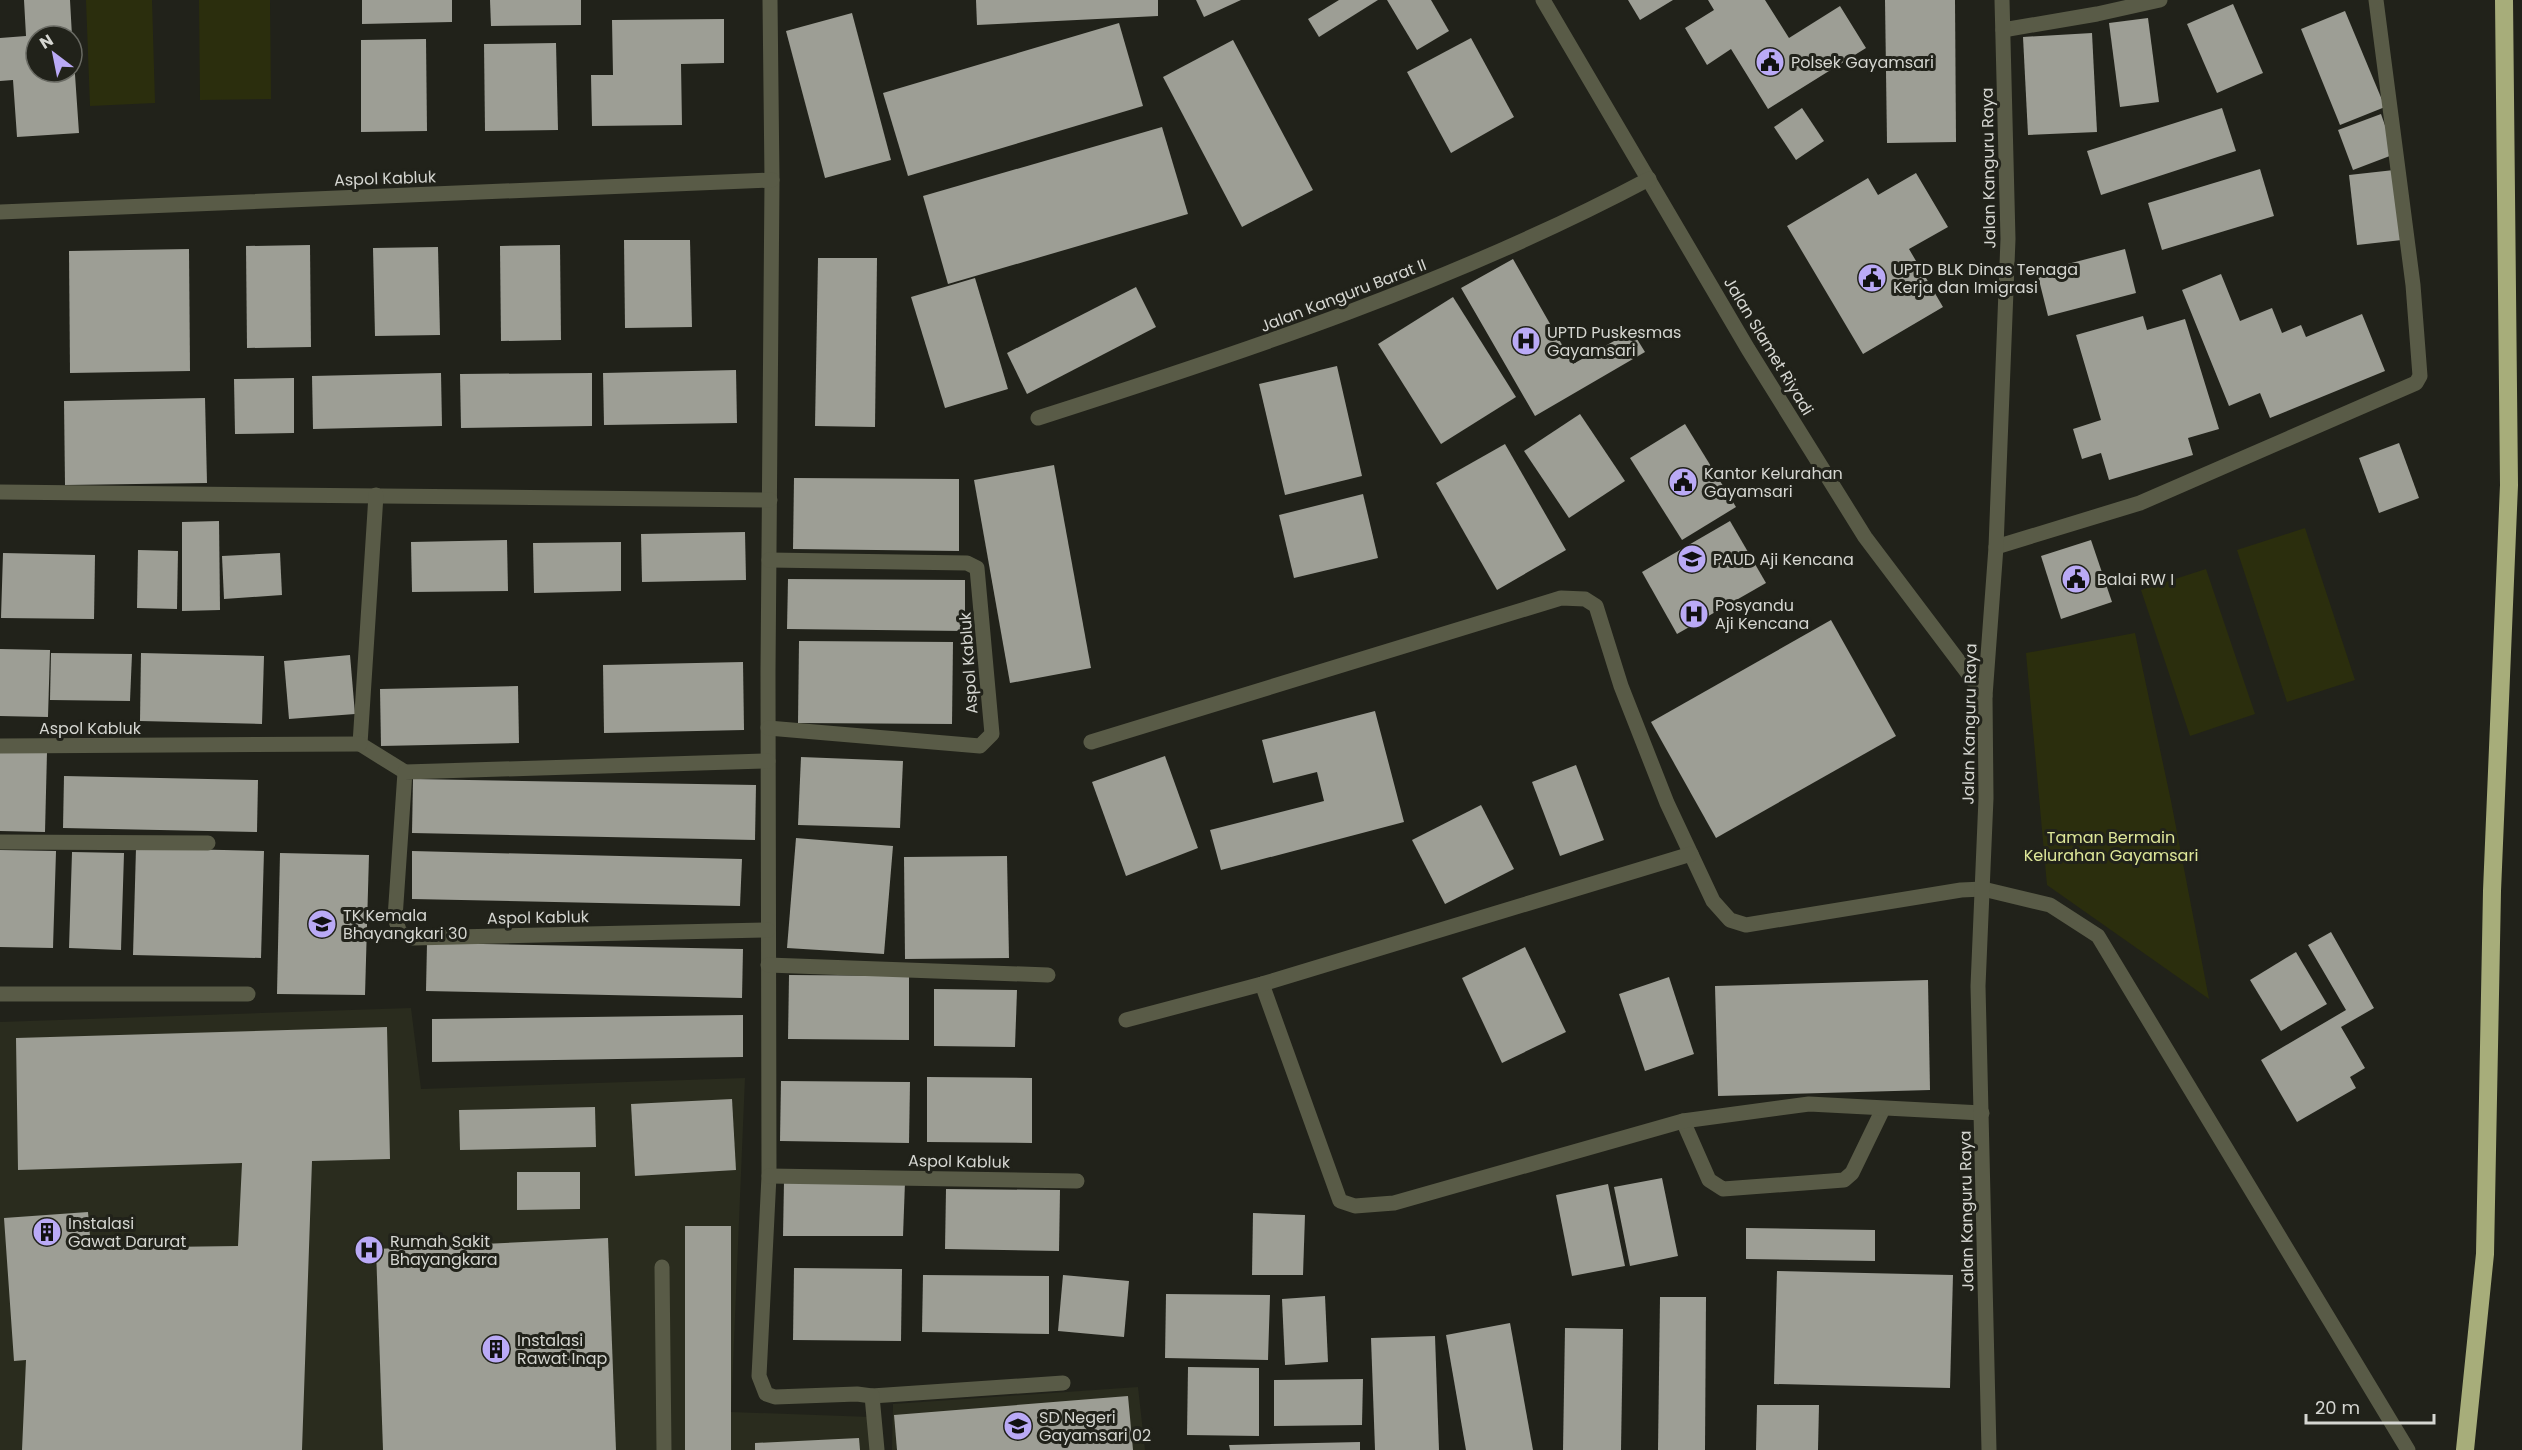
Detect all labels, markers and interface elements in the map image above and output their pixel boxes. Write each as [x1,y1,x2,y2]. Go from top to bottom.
north arrow [24,24,84,84]
text: N [35,29,58,55]
public building icon: Polsek Gayamsari [1754,46,1786,78]
place label: Polsek Gayamsari [1791,51,1934,74]
street label: Jalan Kanguru Raya [1976,87,2001,249]
street label: Aspol Kabluk [334,165,437,192]
street label: Jalan Kanguru Barat II [1257,253,1430,338]
place label: UPTD BLK Dinas Tenaga Kerja dan Imigrasi [1893,258,2078,299]
public building icon: UPTD BLK Dinas Tenaga Kerja dan Imigrasi [1856,262,1888,294]
street label: Jalan Slamet Riyadi [1718,273,1819,420]
place label: UPTD Puskesmas Gayamsari [1547,321,1681,362]
hospital icon: UPTD Puskesmas Gayamsari [1510,325,1542,357]
place label: Kantor Kelurahan Gayamsari [1704,462,1843,503]
public building icon: Kantor Kelurahan Gayamsari [1667,466,1699,498]
school or university icon: PAUD Aji Kencana [1676,543,1708,575]
place label: PAUD Aji Kencana [1713,548,1854,571]
public building icon: Balai RW I [2060,563,2092,595]
place label: Balai RW I [2097,568,2174,591]
place label: Posyandu Aji Kencana [1715,594,1809,635]
hospital icon: Posyandu Aji Kencana [1678,598,1710,630]
street label: Aspol Kabluk [953,611,984,715]
street label: Jalan Kanguru Raya [1957,643,1982,805]
street label: Aspol Kabluk [39,717,142,740]
park label: Taman Bermain Kelurahan Gayamsari [2024,826,2198,867]
place label: TK Kemala Bhayangkari 30 [343,904,467,945]
street label: Aspol Kabluk [487,905,590,930]
school or university icon: TK Kemala Bhayangkari 30 [306,908,338,940]
street label: Jalan Kanguru Raya [1954,1130,1979,1292]
street label: Aspol Kabluk [908,1149,1011,1174]
place label: Instalasi Gawat Darurat [68,1212,186,1253]
building icon: Instalasi Gawat Darurat [31,1216,63,1248]
place label: Rumah Sakit Bhayangkara [390,1230,498,1271]
hospital icon: Rumah Sakit Bhayangkara [353,1234,385,1266]
place label: Instalasi Rawat Inap [517,1329,608,1370]
building icon: Instalasi Rawat Inap [480,1333,512,1365]
scale bar [2306,1387,2434,1425]
text: 20 m [2315,1395,2360,1420]
place label: SD Negeri Gayamsari 02 [1039,1406,1151,1447]
school or university icon: SD Negeri Gayamsari 02 [1002,1410,1034,1442]

